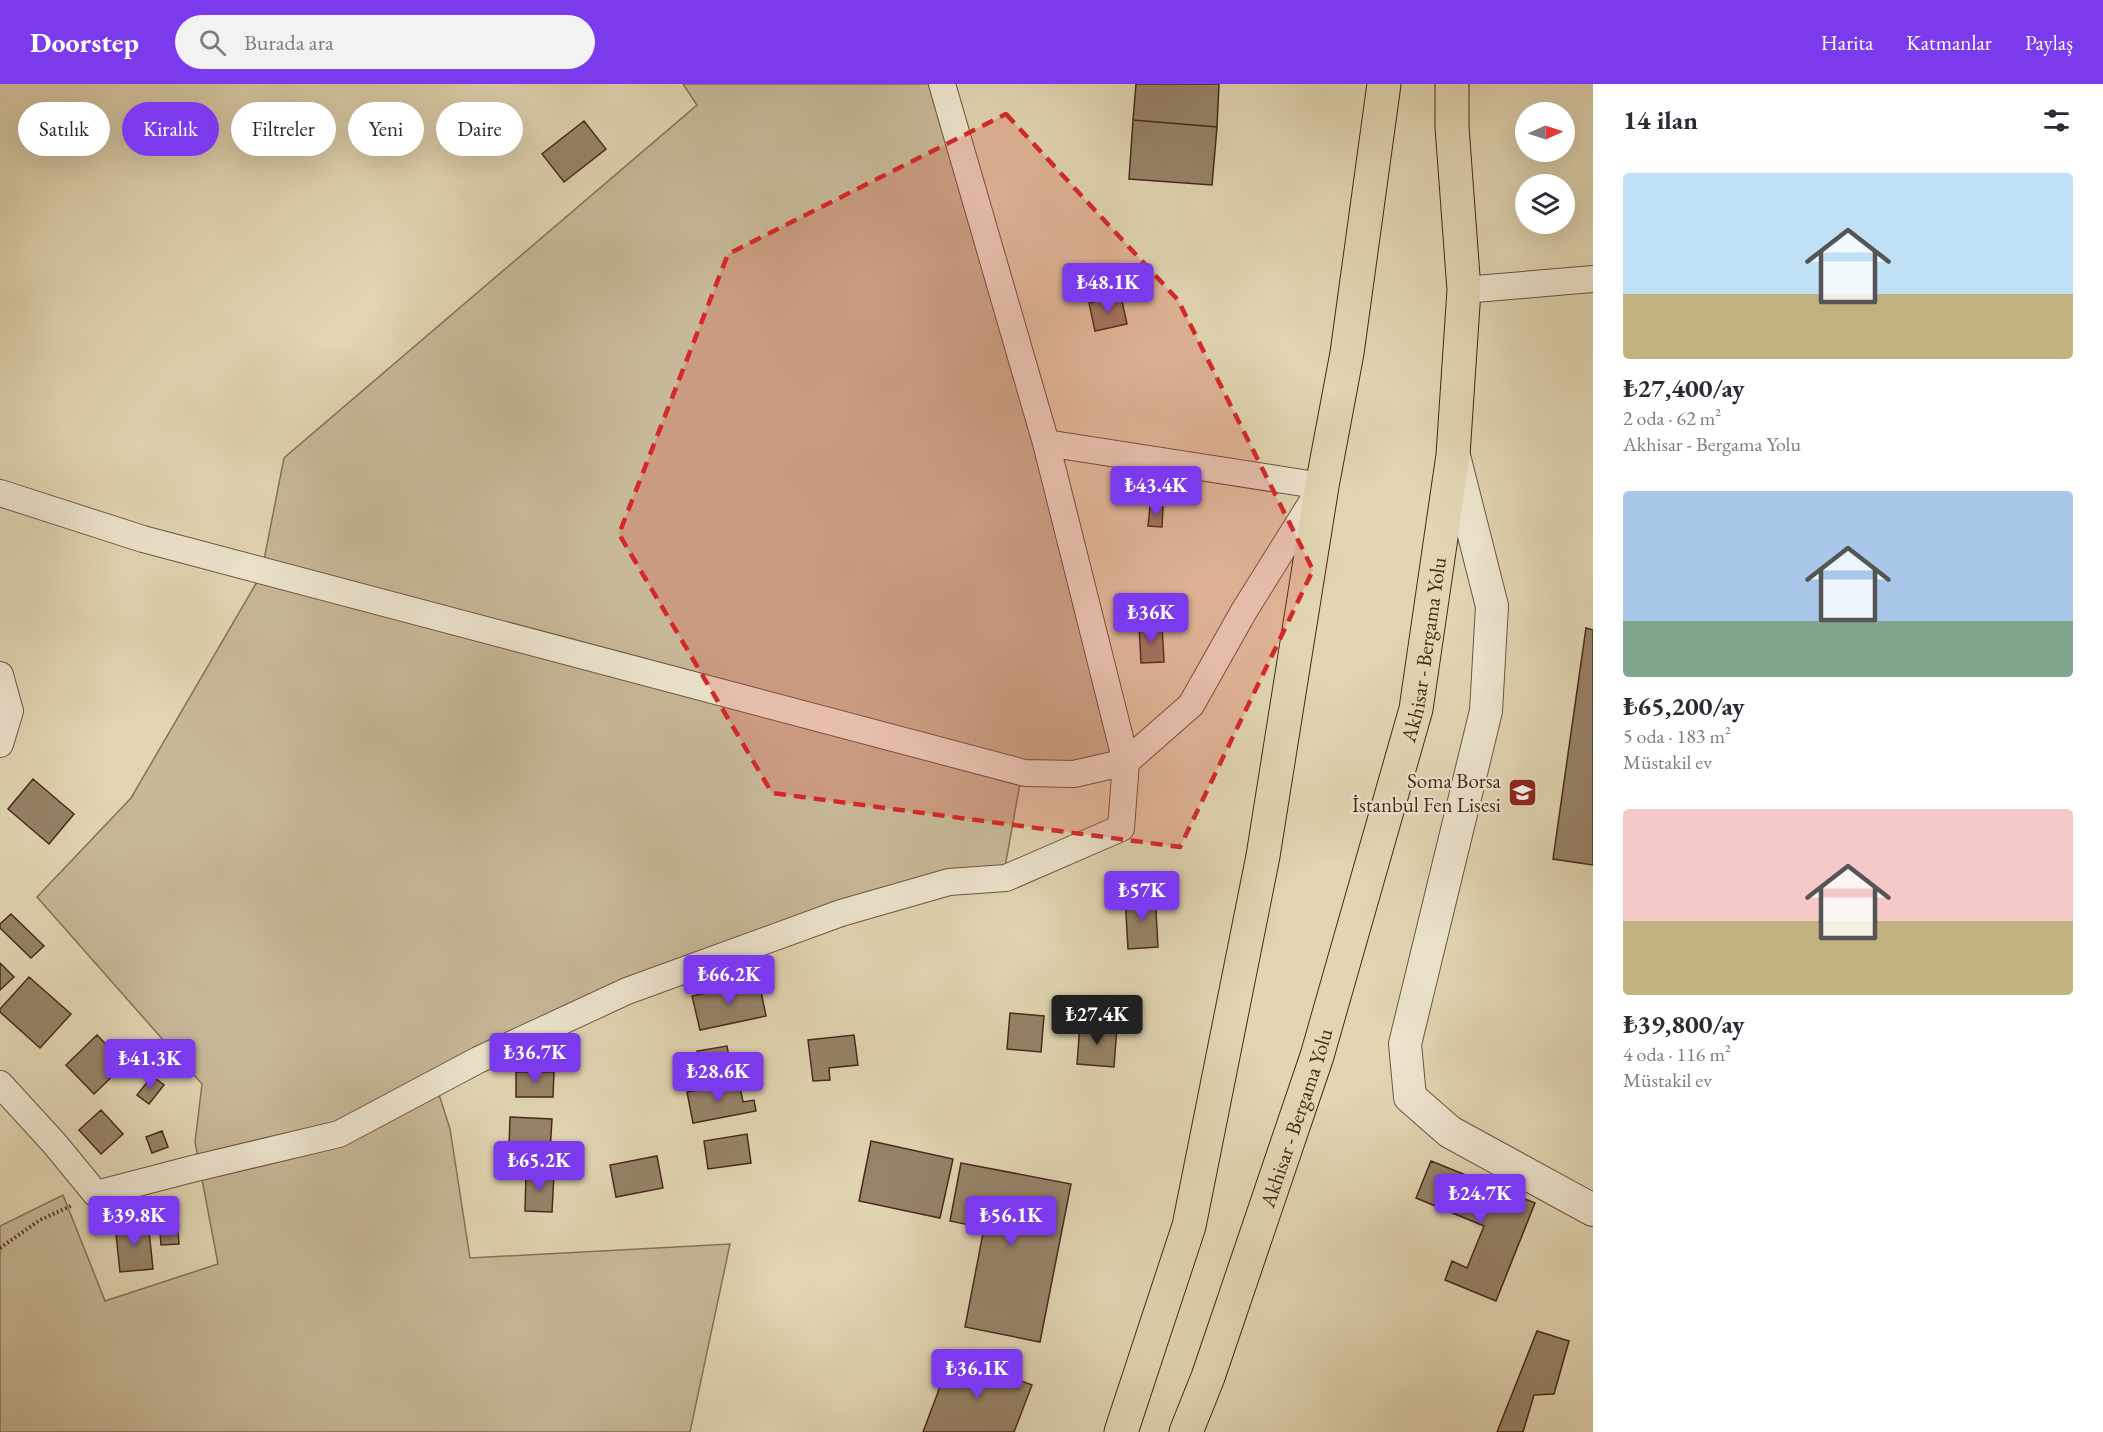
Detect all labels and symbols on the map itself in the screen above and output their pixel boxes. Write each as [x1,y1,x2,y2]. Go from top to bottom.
north arrow [1515,102,1575,162]
pin: ₺48.1K [1059,263,1157,314]
pin: ₺43.4K [1107,466,1205,517]
street label: Akhisar - Bergama Yolu [1394,555,1451,746]
pin: ₺36K [1115,593,1187,644]
place label: Soma Borsa İstanbul Fen Lisesi [1352,767,1502,818]
school or university icon: Soma Borsa İstanbul Fen Lisesi [1506,776,1538,808]
pin: ₺57K [1106,871,1178,922]
pin: ₺66.2K [680,955,778,1006]
pin: ₺27.4K [1048,995,1146,1046]
street label: Akhisar - Bergama Yolu [1253,1025,1338,1212]
pin: ₺36.7K [486,1033,584,1084]
pin: ₺41.3K [101,1039,199,1090]
pin: ₺28.6K [669,1052,767,1103]
pin: ₺65.2K [490,1141,588,1192]
pin: ₺24.7K [1431,1174,1529,1225]
pin: ₺39.8K [85,1196,183,1247]
pin: ₺56.1K [962,1196,1060,1247]
pin: ₺36.1K [928,1349,1026,1400]

